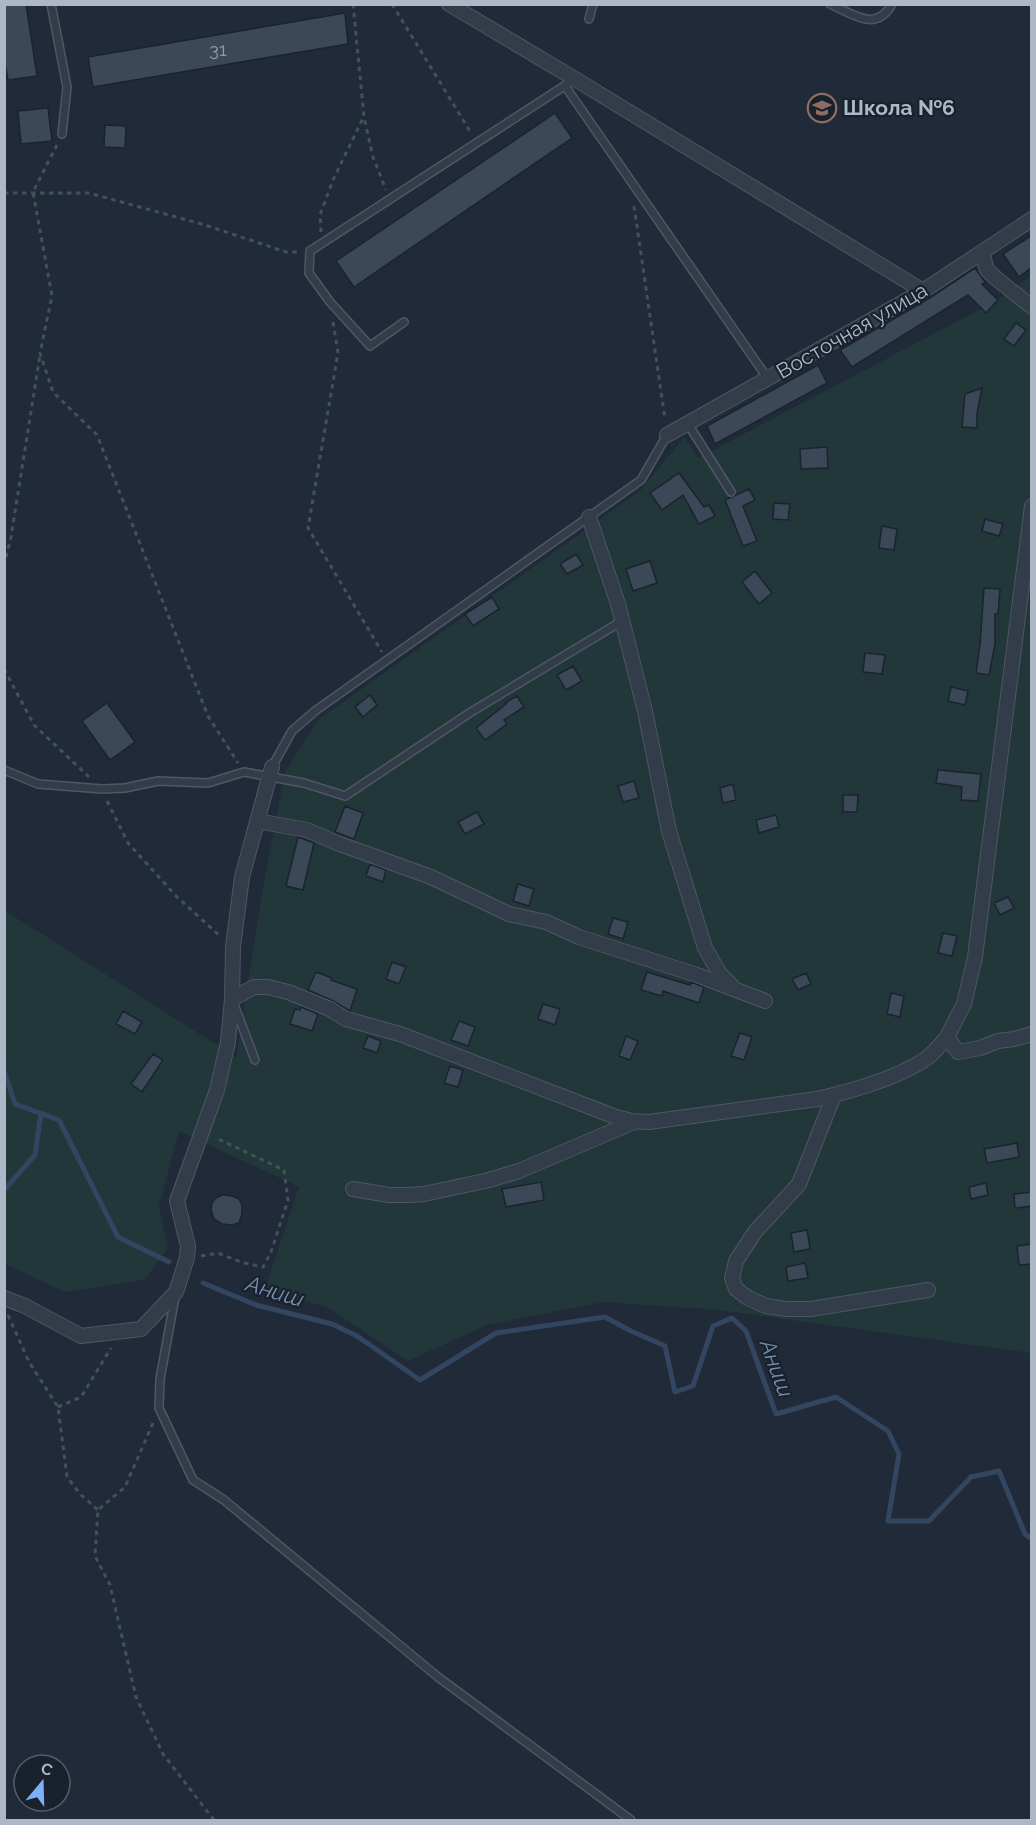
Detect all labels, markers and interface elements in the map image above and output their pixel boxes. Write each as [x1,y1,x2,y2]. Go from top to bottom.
house number: 31 [209,39,227,60]
school or university icon: Школа №6 [806,92,838,124]
place label: Школа №6 [843,95,955,120]
street label: Восточная улица [772,277,932,384]
water label: Аниш [242,1270,308,1312]
water label: Аниш [754,1335,800,1401]
north arrow [12,1753,72,1813]
text: С [38,1759,55,1780]

